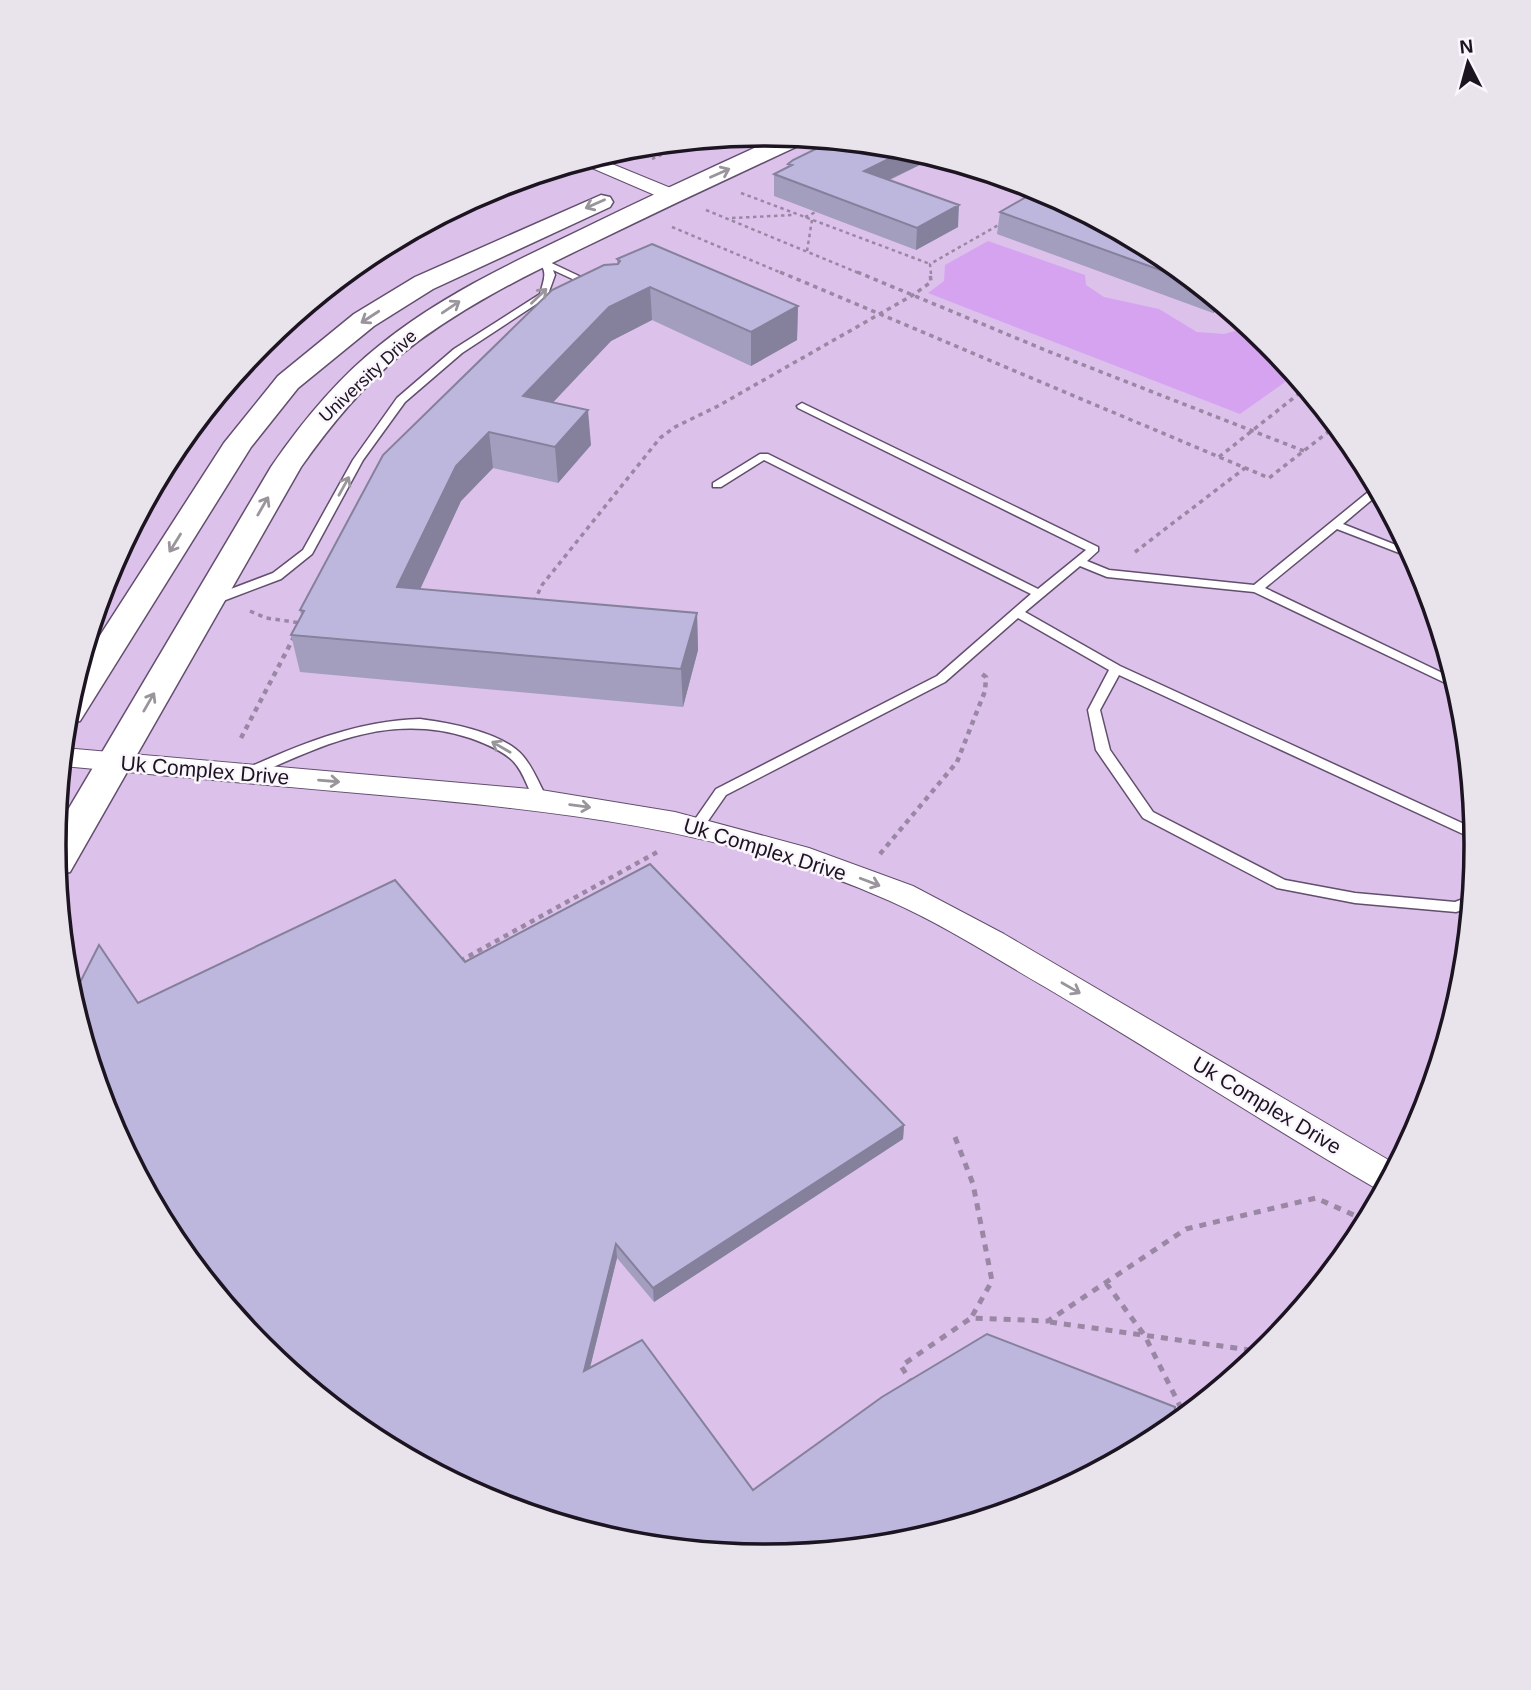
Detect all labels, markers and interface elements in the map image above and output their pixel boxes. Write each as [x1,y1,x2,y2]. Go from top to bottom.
north arrow [1433,28,1503,98]
text: N [1458,35,1474,58]
one-way arrow [709,166,730,179]
one-way arrow [584,198,606,211]
one-way arrow [530,287,547,304]
one-way arrow [441,300,460,314]
one-way arrow [360,310,380,324]
street label: University Drive [315,326,421,426]
one-way arrow [338,476,352,496]
one-way arrow [257,496,271,516]
one-way arrow [168,532,182,552]
one-way arrow [142,693,156,713]
one-way arrow [491,740,511,754]
street label: Uk Complex Drive [120,751,290,789]
one-way arrow [317,775,340,788]
one-way arrow [568,800,591,813]
street label: Uk Complex Drive [681,813,849,885]
one-way arrow [859,877,881,890]
one-way arrow [1061,981,1081,995]
street label: Uk Complex Drive [1189,1052,1345,1158]

